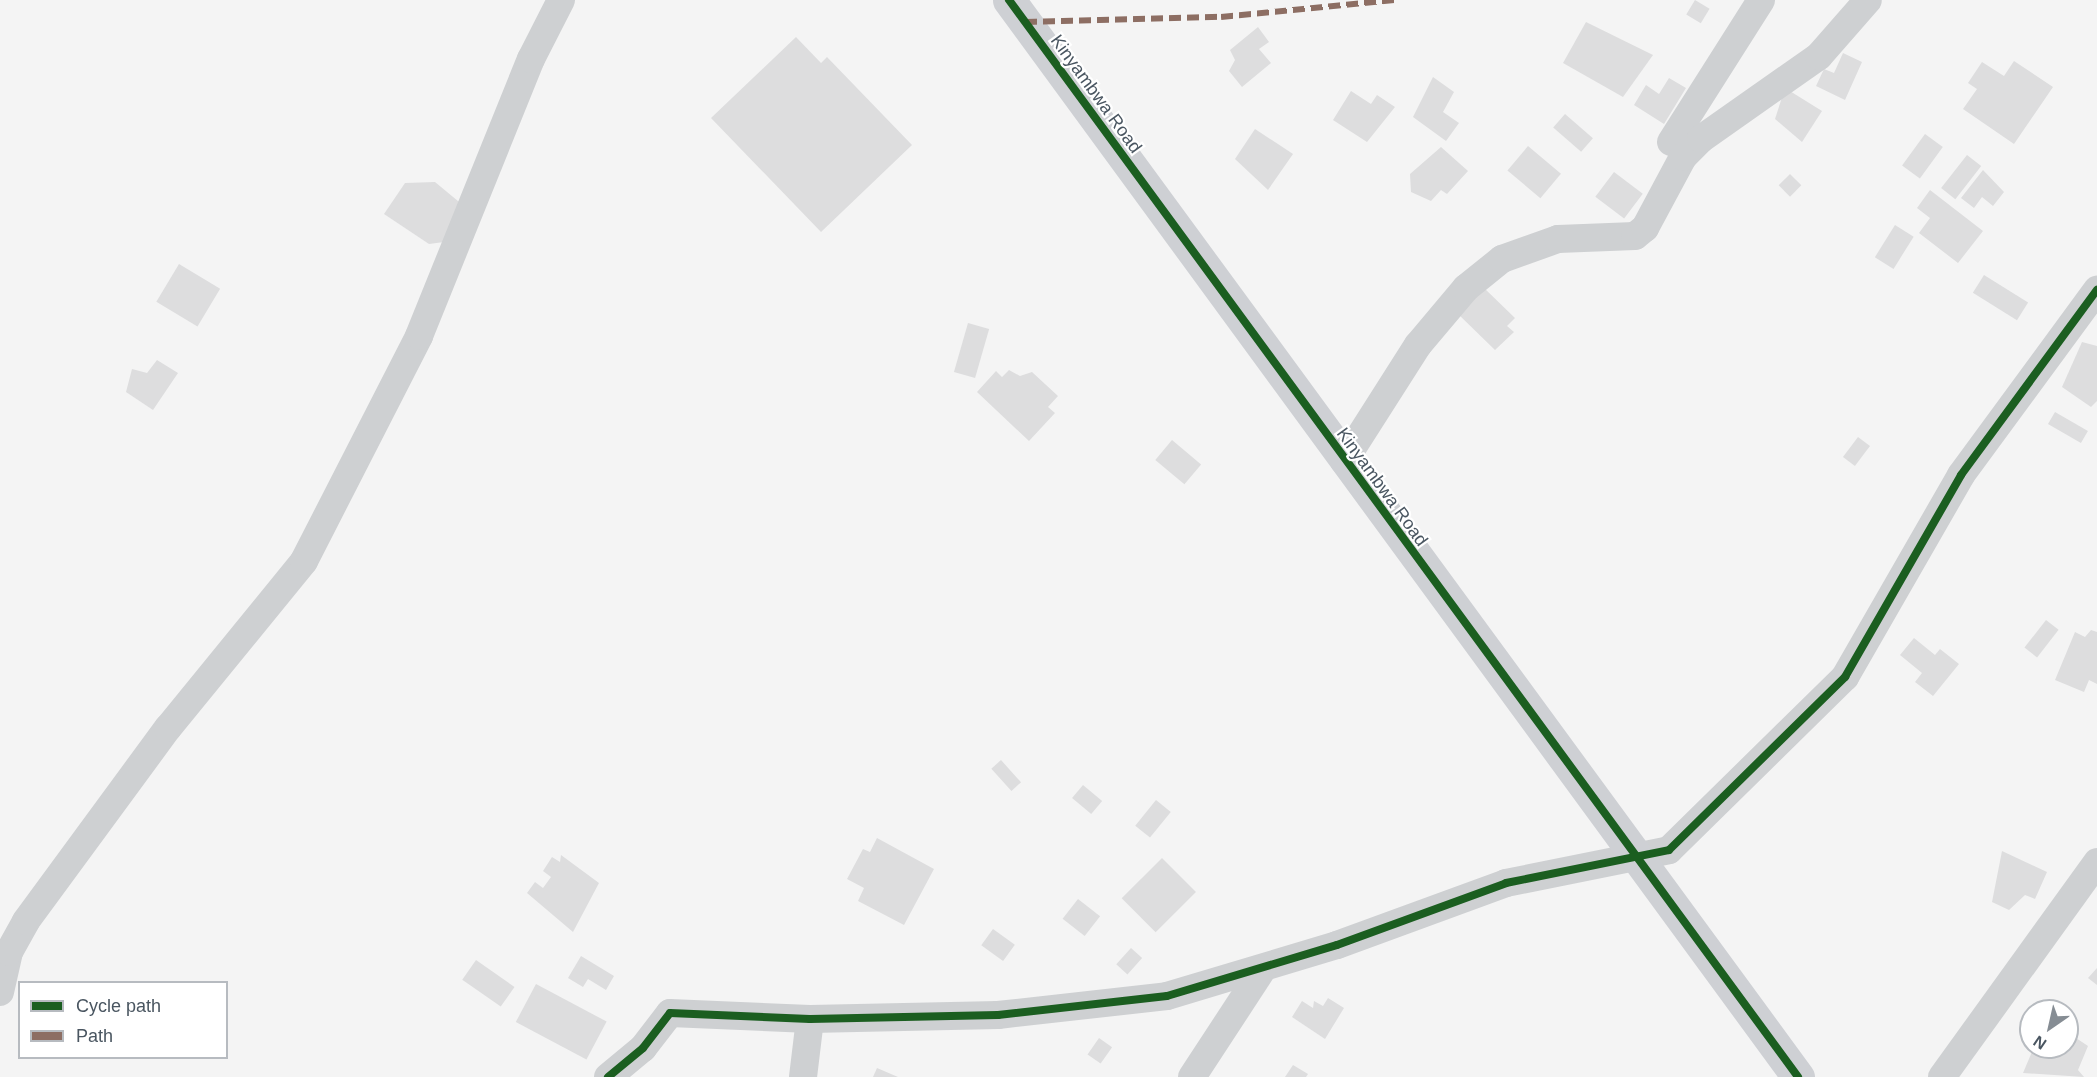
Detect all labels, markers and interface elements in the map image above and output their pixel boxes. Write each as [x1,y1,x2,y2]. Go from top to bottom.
street label: Kinyambwa Road [1046,31,1146,157]
street label: Kinyambwa Road [1332,424,1432,550]
legend [18,981,228,1059]
text: Cycle path [76,996,161,1016]
north arrow [2019,999,2079,1059]
text: Path [76,1026,113,1046]
text: N [2030,1032,2049,1053]

